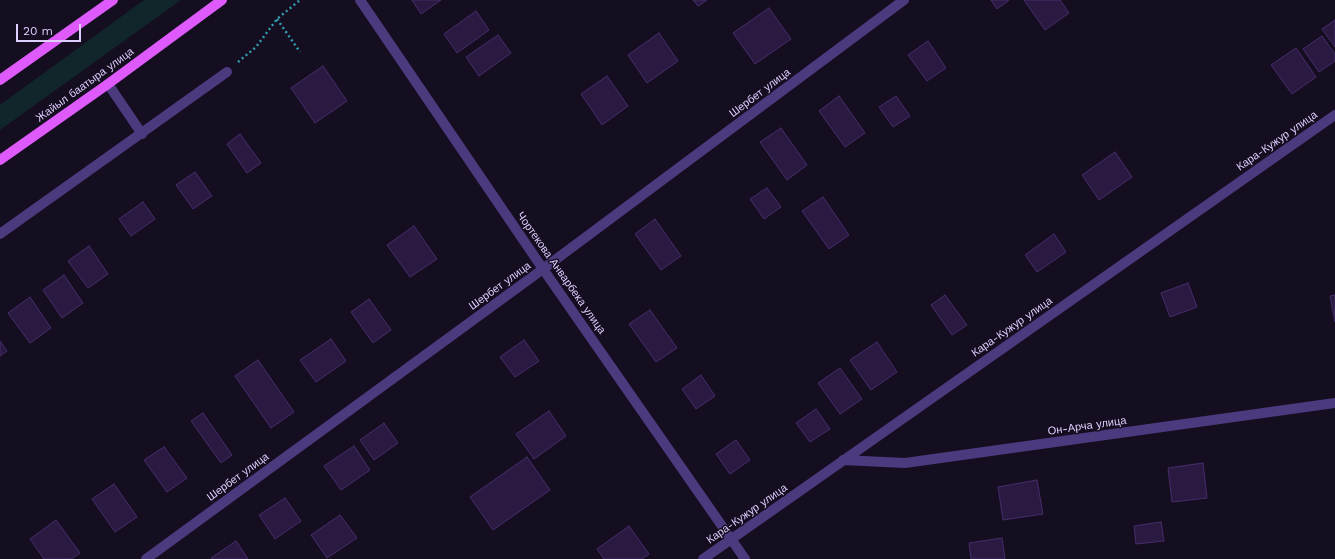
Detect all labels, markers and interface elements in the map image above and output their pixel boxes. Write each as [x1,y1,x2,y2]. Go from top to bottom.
scale bar [18,16,83,42]
text: 20 m [23,24,53,38]
street label: Жайыл баатыра улица [33,45,137,125]
street label: Шербет улица [727,66,793,120]
street label: Кара-Кужур улица [1234,108,1320,174]
street label: Чортекова Анварбека улица [514,209,608,337]
street label: Шербет улица [466,259,534,313]
street label: Кара-Кужур улица [969,294,1055,360]
street label: Он-Арча улица [1047,414,1127,438]
street label: Шербет улица [204,450,272,504]
street label: Кара-Кужур улица [704,481,790,547]

